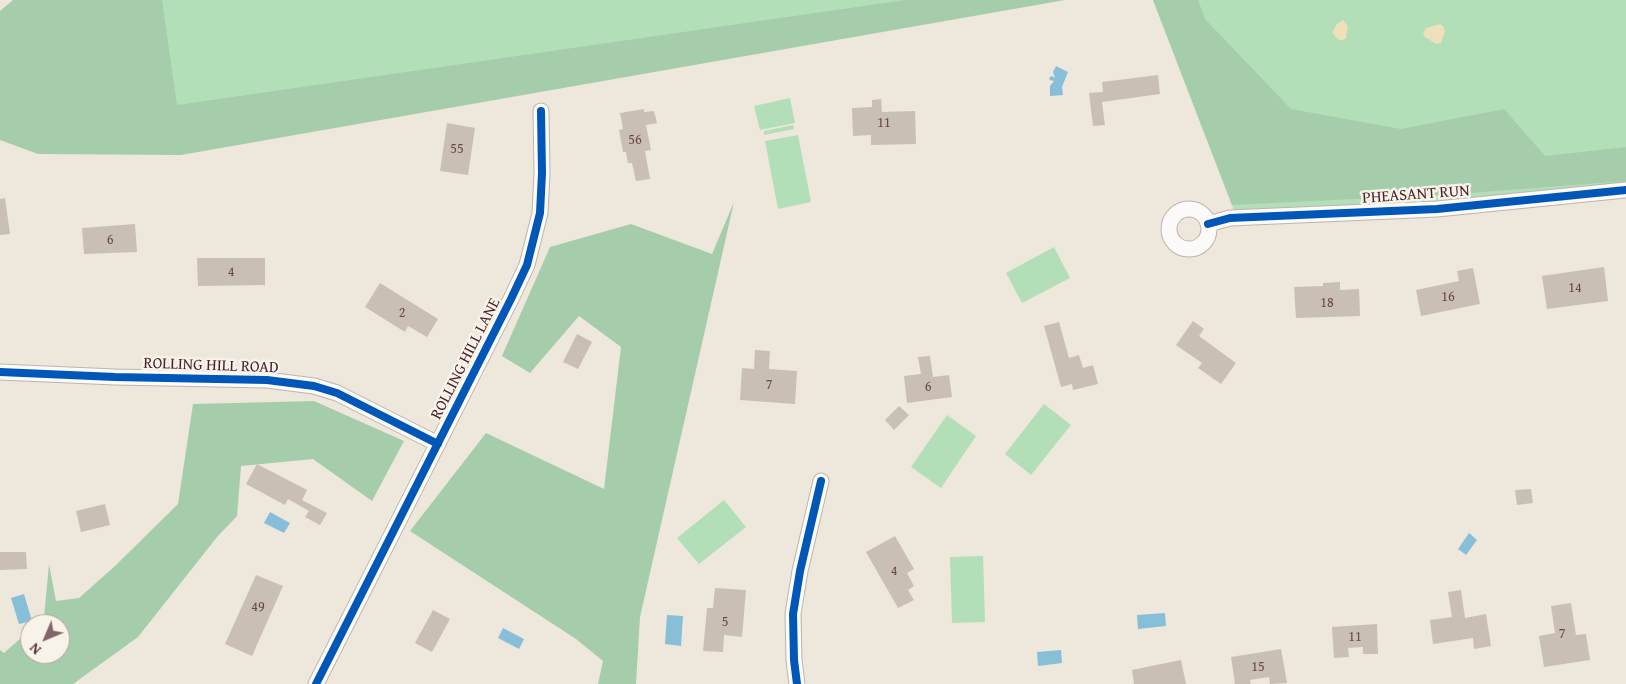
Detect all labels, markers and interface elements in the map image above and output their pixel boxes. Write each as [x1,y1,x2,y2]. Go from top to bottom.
house number: 11 [877,115,891,131]
house number: 56 [628,132,642,148]
house number: 55 [450,141,464,157]
street label: PHEASANT RUN [1362,182,1470,208]
house number: 6 [107,232,113,248]
house number: 4 [228,264,234,280]
house number: 14 [1568,280,1582,296]
house number: 16 [1441,289,1455,305]
street label: ROLLING HILL LANE [427,295,505,423]
house number: 18 [1320,295,1334,311]
house number: 2 [399,305,405,321]
street label: ROLLING HILL ROAD [143,354,279,378]
house number: 7 [766,377,772,393]
house number: 6 [925,379,931,395]
house number: 4 [891,563,897,579]
house number: 49 [251,599,265,615]
north arrow [20,614,70,664]
house number: 5 [722,614,728,630]
house number: 7 [1559,626,1565,642]
house number: 11 [1348,629,1362,645]
text: N [25,639,45,659]
house number: 15 [1251,659,1265,675]

